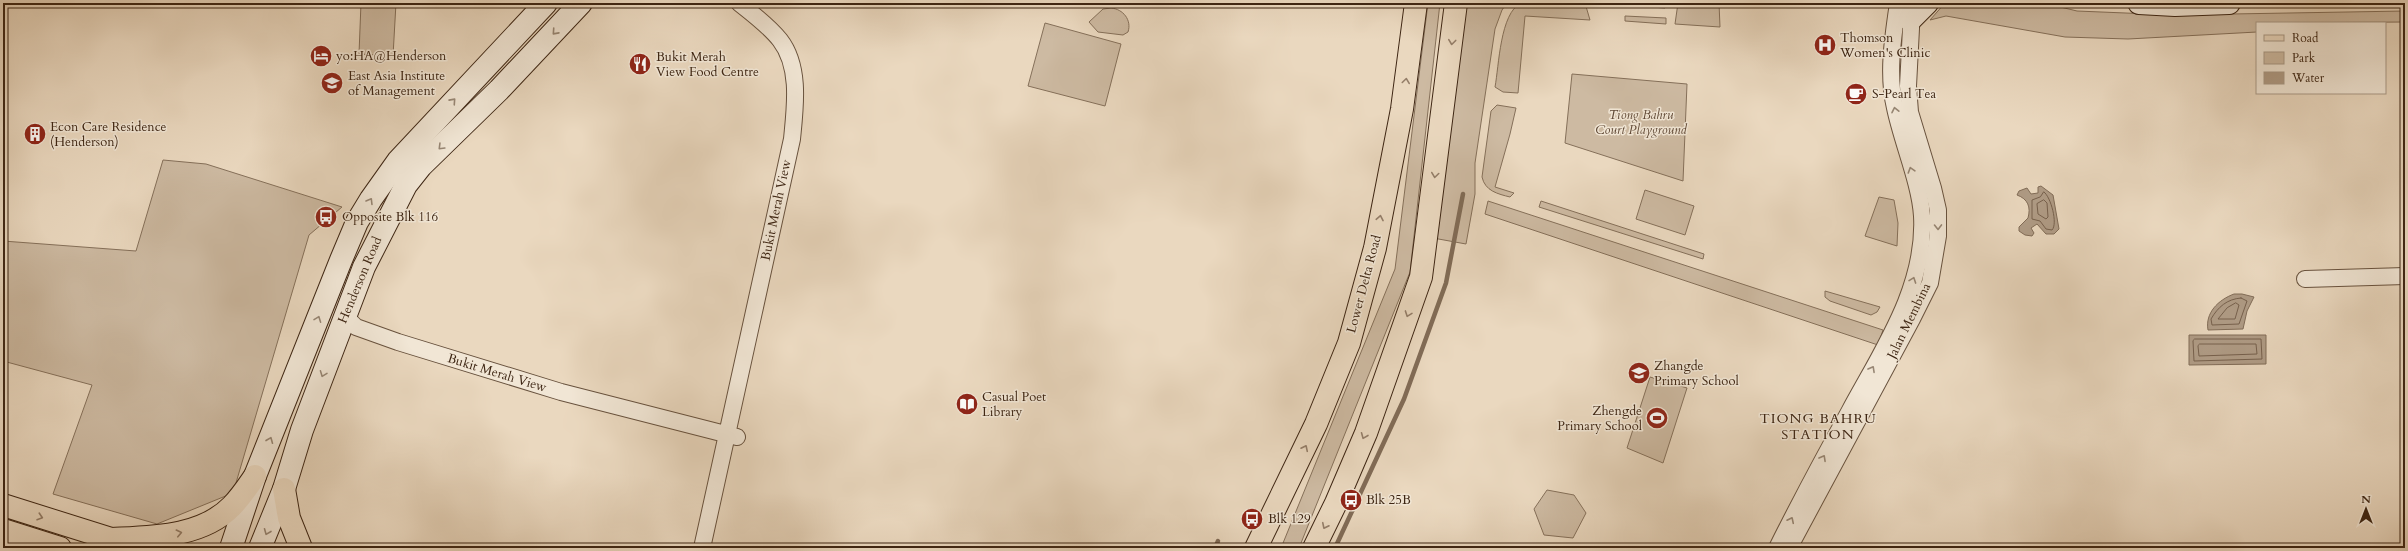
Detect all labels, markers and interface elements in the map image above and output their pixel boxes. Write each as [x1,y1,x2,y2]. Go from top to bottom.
legend [2256,22,2386,94]
one-way arrow [552,27,560,35]
place label: Thomson Women's Clinic [1839,29,1930,62]
text: Road [2292,30,2319,46]
hospital icon: Thomson Women's Clinic [1812,32,1838,58]
one-way arrow [1447,39,1456,45]
hotel icon: yo:HA@Henderson [308,43,334,69]
place label: yo:HA@Henderson [335,47,447,65]
place label: Bukit Merah View Food Centre [656,48,759,81]
text: Park [2292,50,2316,66]
restaurant icon: Bukit Merah View Food Centre [627,51,653,77]
place label: East Asia Institute of Management [348,67,445,100]
school or university icon: East Asia Institute of Management [319,70,345,96]
text: Water [2291,70,2325,86]
one-way arrow [1401,78,1410,84]
cafe icon: S-Pearl Tea [1843,81,1869,107]
place label: S-Pearl Tea [1872,85,1936,103]
one-way arrow [449,98,456,106]
park label: Tiong Bahru Court Playground [1595,106,1688,139]
one-way arrow [1892,107,1900,113]
place label: Econ Care Residence (Henderson) [50,118,167,151]
building icon: Econ Care Residence (Henderson) [22,121,48,147]
one-way arrow [438,142,446,149]
street label: Bukit Merah View [757,157,796,262]
one-way arrow [1907,166,1916,173]
one-way arrow [1431,172,1440,178]
one-way arrow [365,198,373,205]
bus stop icon: Opposite Blk 116 [313,204,339,230]
place label: Opposite Blk 116 [342,208,439,226]
one-way arrow [1376,215,1384,222]
one-way arrow [1934,224,1942,230]
street label: Lower Delta Road [1342,233,1386,335]
street label: Henderson Road [334,234,386,326]
one-way arrow [1909,277,1917,284]
street label: Jalan Membina [1882,280,1935,364]
one-way arrow [1404,310,1412,317]
one-way arrow [313,316,321,323]
street label: Bukit Merah View [445,349,549,397]
place label: Zhangde Primary School [1654,357,1739,390]
school or university icon: Zhangde Primary School [1626,360,1652,386]
one-way arrow [1867,366,1875,373]
one-way arrow [319,371,327,378]
place label: Casual Poet Library [982,388,1046,421]
library icon: Casual Poet Library [954,391,980,417]
place label: Zhengde Primary School [1557,402,1643,435]
sports icon: Zhengde Primary School [1644,405,1670,431]
district label: TIONG BAHRU STATION [1759,409,1877,444]
one-way arrow [1361,433,1369,440]
one-way arrow [265,437,273,445]
one-way arrow [1300,444,1308,452]
one-way arrow [1818,455,1826,462]
bus stop icon: Blk 25B [1338,487,1364,513]
north arrow [2346,489,2386,529]
place label: Blk 25B [1366,491,1411,509]
text: N [2361,492,2371,507]
bus stop icon: Blk 129 [1239,506,1265,532]
place label: Blk 129 [1268,510,1311,528]
one-way arrow [36,512,43,521]
one-way arrow [1786,517,1794,524]
one-way arrow [1322,521,1330,529]
one-way arrow [263,528,271,535]
one-way arrow [176,529,182,537]

